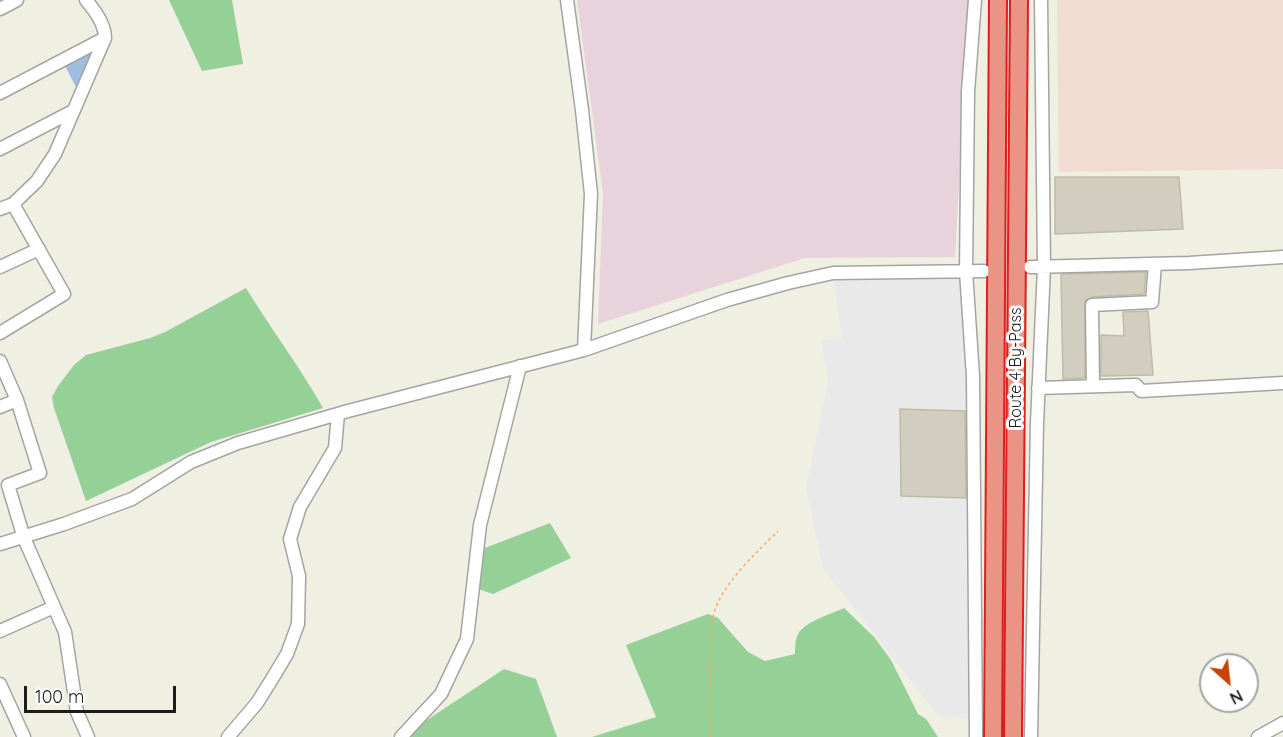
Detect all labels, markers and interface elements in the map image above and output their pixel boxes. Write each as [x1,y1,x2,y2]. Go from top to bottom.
street label: Route 4 By-Pass [1006,308,1026,428]
north arrow [1199,653,1259,713]
scale bar [27,674,178,712]
text: 100 m [35,685,84,708]
text: N [1226,686,1246,709]

